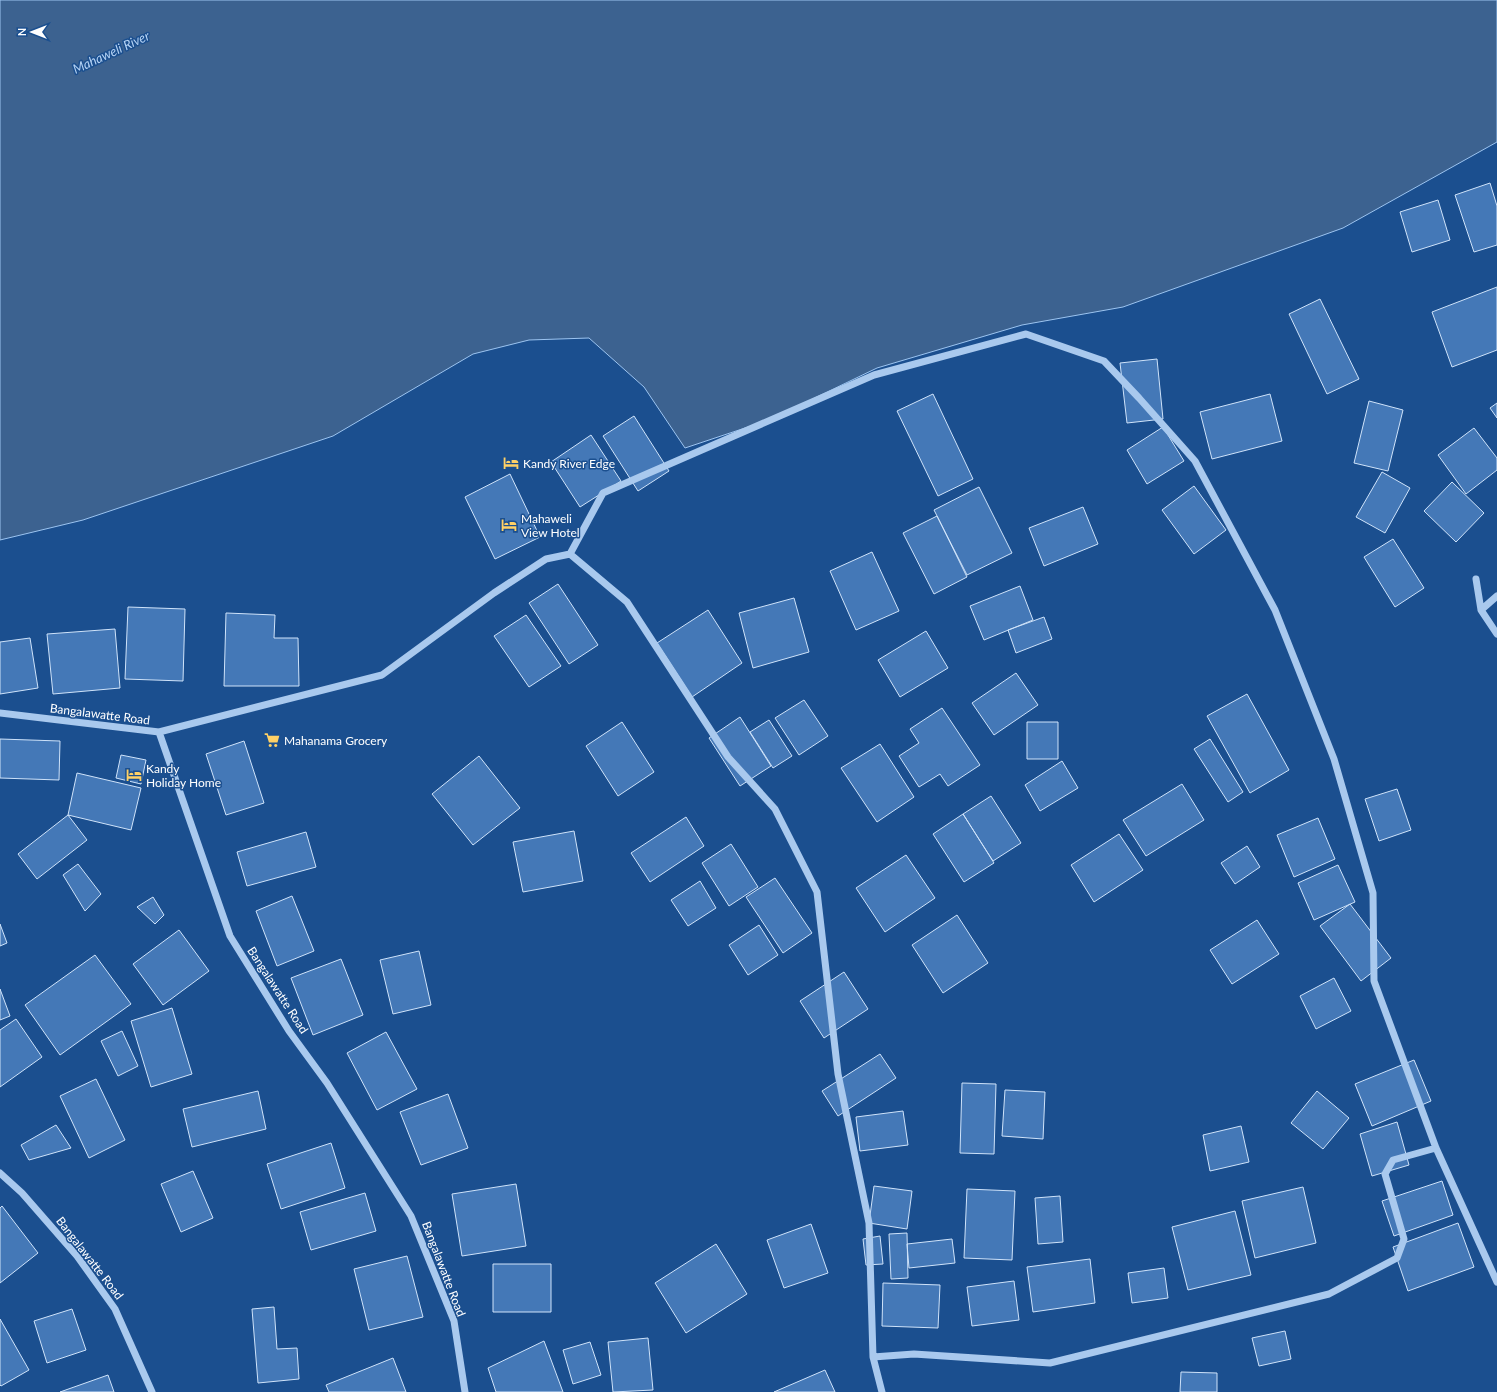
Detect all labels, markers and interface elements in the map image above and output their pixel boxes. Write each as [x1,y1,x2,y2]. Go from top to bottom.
north arrow [12,12,52,52]
water label: Mahaweli River [70,27,152,77]
text: N [15,28,28,36]
hotel icon: Kandy River Edge [502,454,520,472]
place label: Kandy River Edge [523,456,615,471]
place label: Mahaweli View Hotel [521,511,580,540]
hotel icon: Mahaweli View Hotel [500,516,518,534]
street label: Bangalawatte Road [49,700,151,728]
supermarket icon: Mahanama Grocery [263,731,281,749]
place label: Mahanama Grocery [284,733,388,748]
place label: Kandy Holiday Home [146,761,221,790]
hotel icon: Kandy Holiday Home [125,766,143,784]
street label: Bangalawatte Road [244,944,312,1036]
street label: Bangalawatte Road [53,1214,127,1302]
street label: Bangalawatte Road [419,1219,469,1319]

